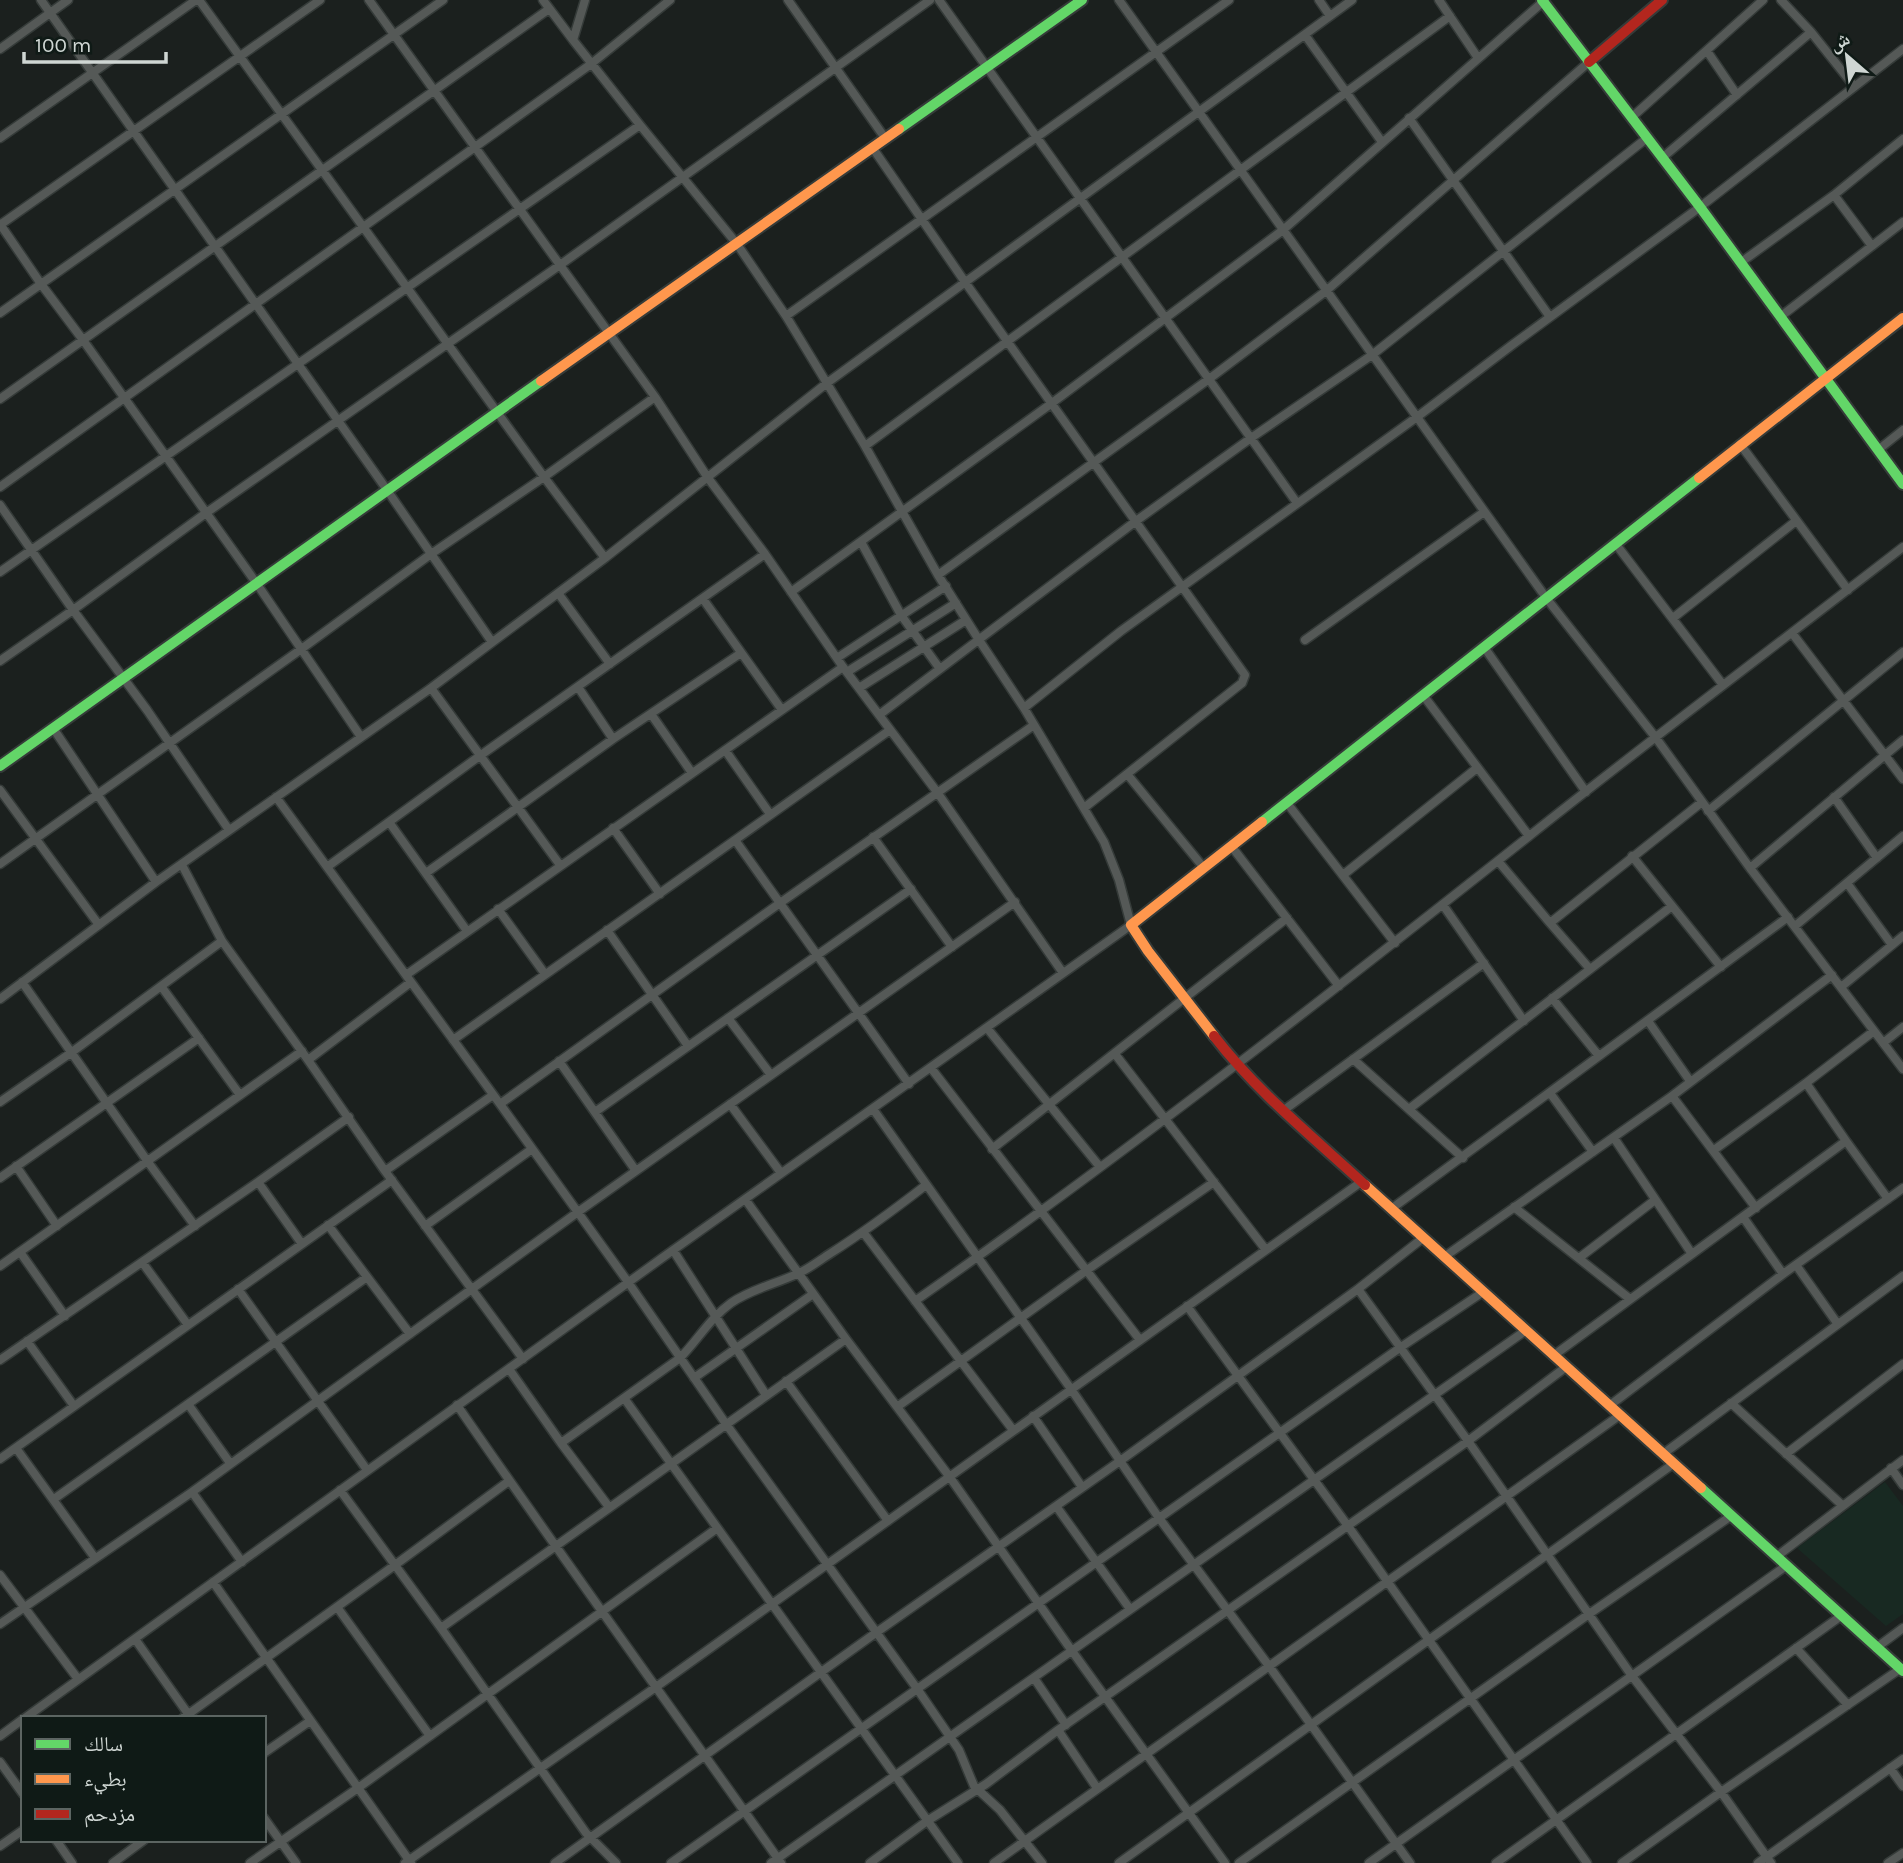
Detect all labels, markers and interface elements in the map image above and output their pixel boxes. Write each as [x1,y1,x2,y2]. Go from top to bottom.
scale bar [24,21,166,65]
north arrow [1812,21,1882,91]
text: ش [1825,27,1854,56]
text: 100 m [35,33,92,57]
legend [21,1716,266,1842]
text: سالك [84,1732,123,1756]
text: بطيء [84,1767,127,1795]
text: مزدحم [84,1802,135,1828]

